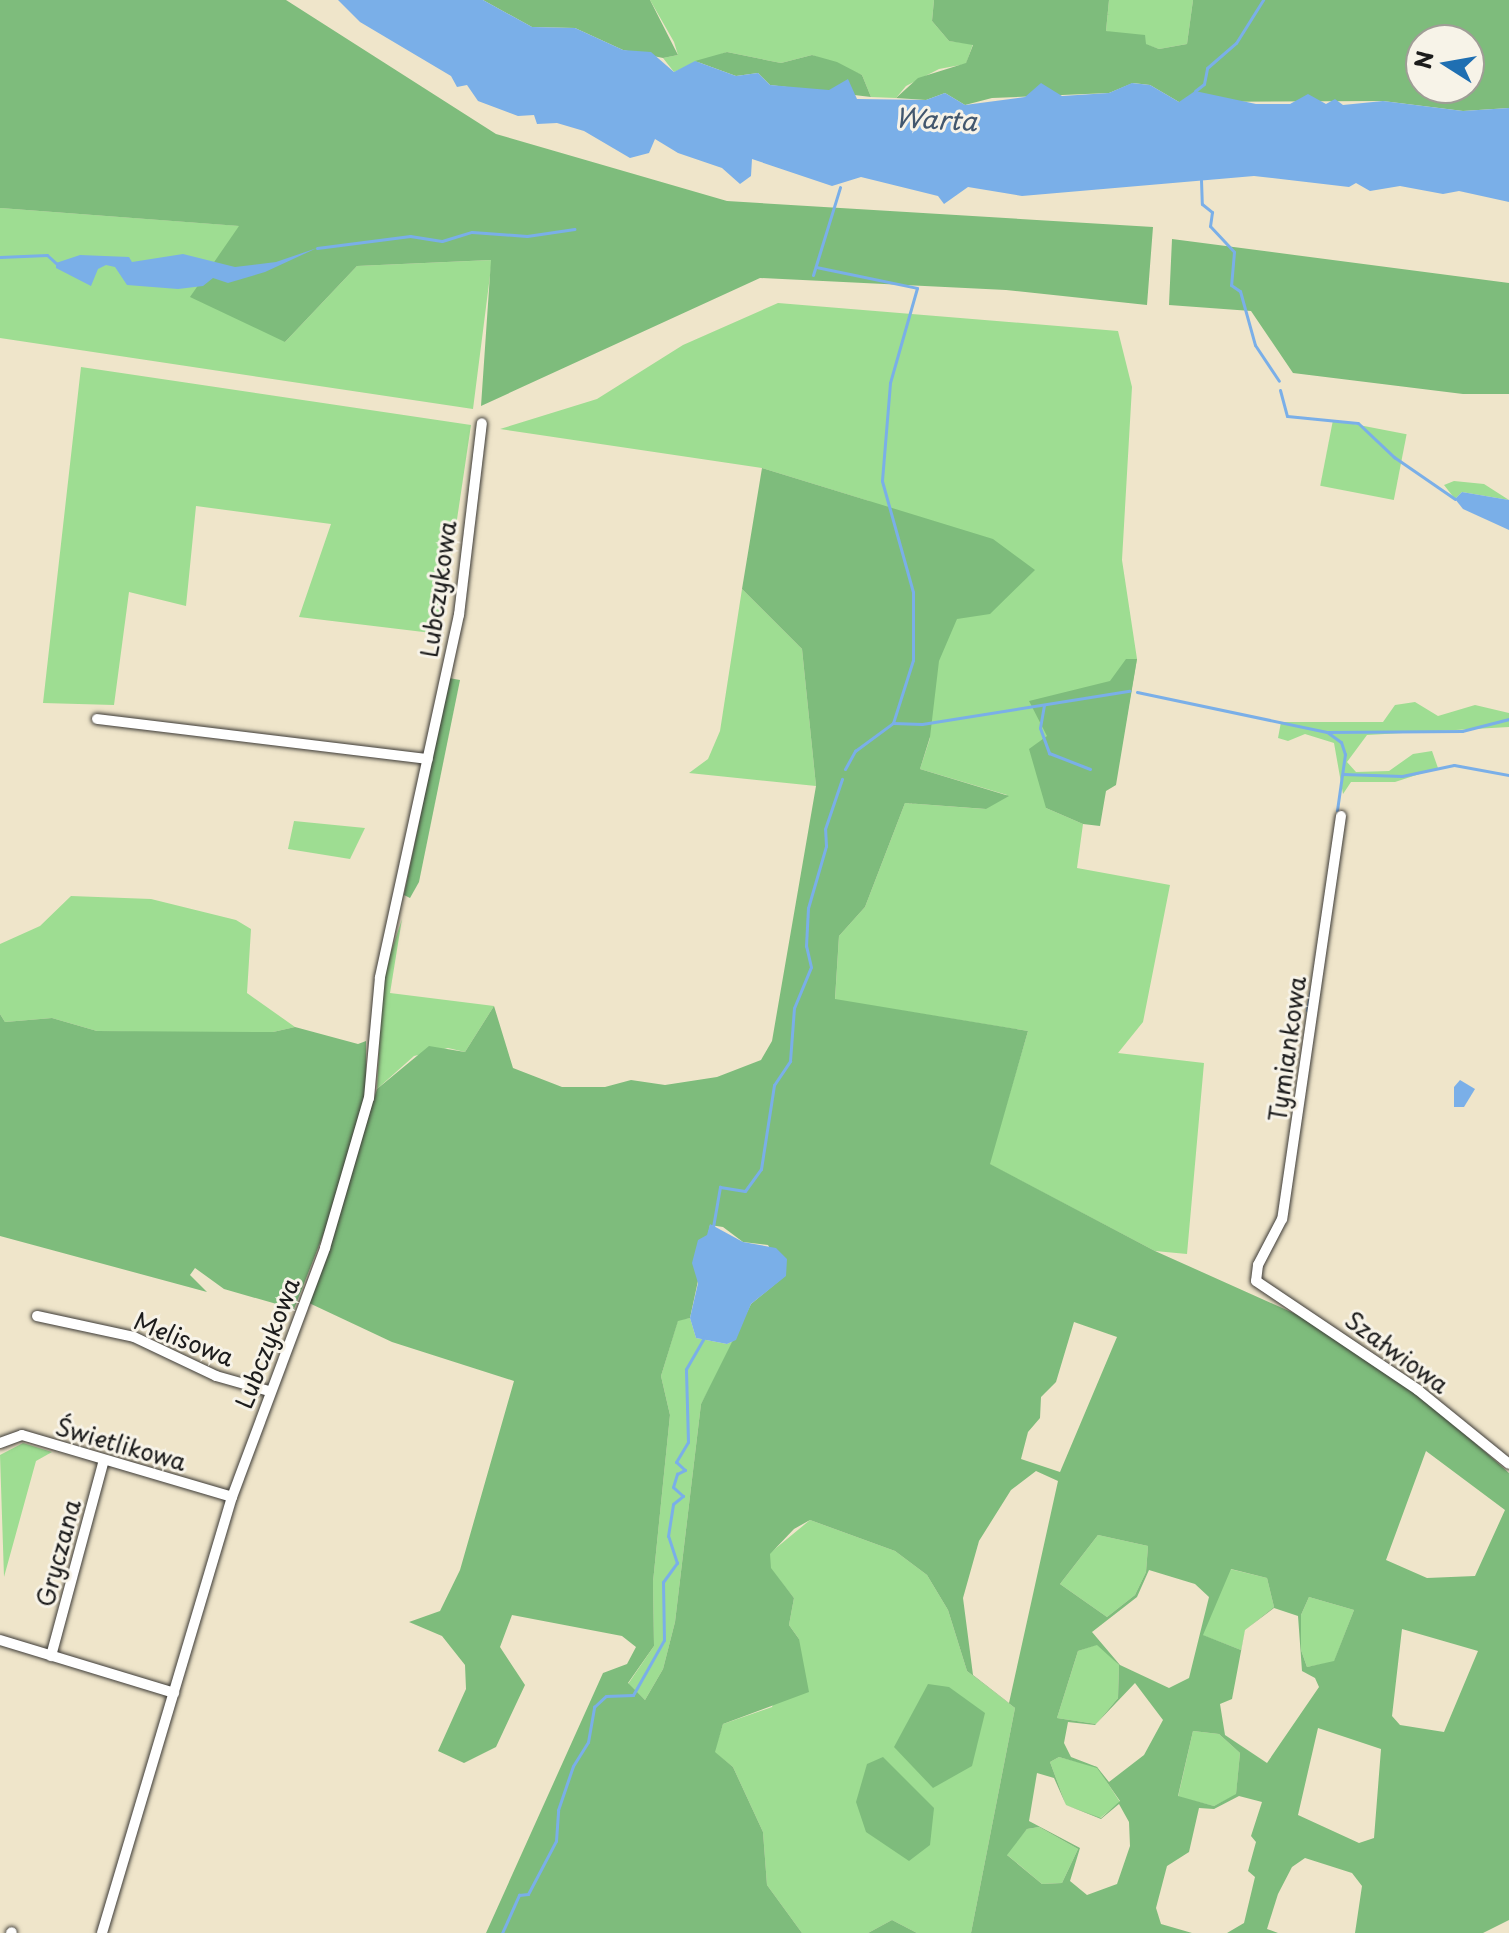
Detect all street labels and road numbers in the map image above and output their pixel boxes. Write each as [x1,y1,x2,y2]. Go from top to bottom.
street label: Lubczykowa [414,519,462,659]
street label: Tymiankowa [1263,974,1311,1124]
street label: Lubczykowa [229,1274,305,1412]
street label: Szałwiowa [1340,1305,1454,1399]
street label: Melisowa [130,1306,238,1372]
street label: Świetlikowa [52,1412,190,1476]
street label: Gryczana [30,1496,86,1610]

